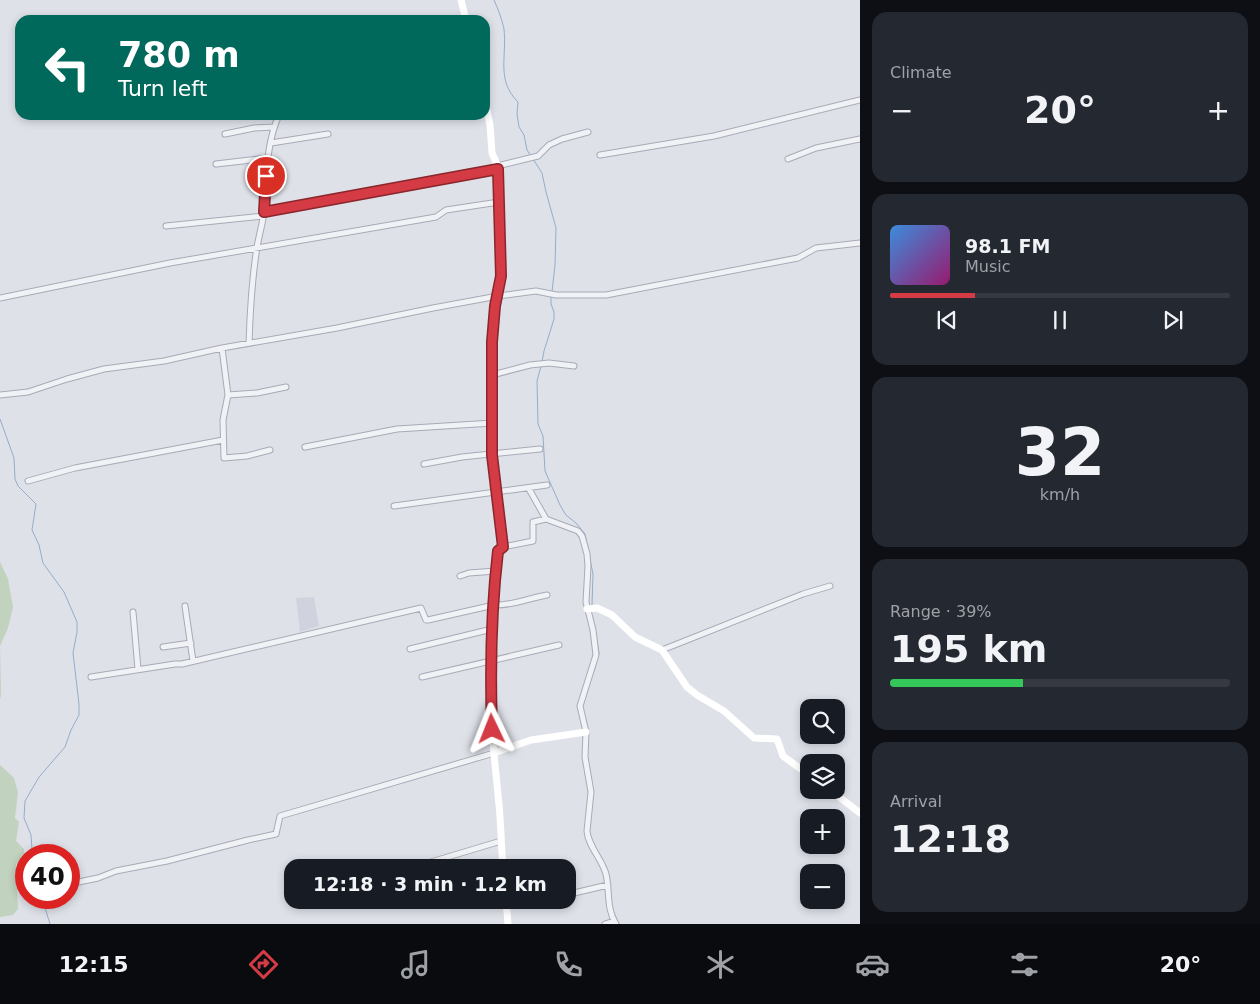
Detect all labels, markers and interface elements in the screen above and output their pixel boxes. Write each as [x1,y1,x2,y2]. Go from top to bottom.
icon: left [35,35,100,100]
text: 780 m [118,35,240,75]
text: Climate [890,63,952,82]
text: Turn left [118,76,207,101]
text: 20° [1024,88,1096,132]
text: − [890,94,913,127]
text: + [1207,94,1230,127]
pin [245,155,287,197]
icon: arrive [252,162,280,190]
text: 98.1 FM [965,235,1050,257]
text: Music [965,257,1011,276]
icon: previous [933,306,961,334]
icon: pause [1046,306,1074,334]
icon: next [1159,306,1187,334]
text: 32 [1015,415,1105,490]
text: km/h [1040,485,1080,504]
text: Range · 39% [890,602,992,621]
text: 195 km [890,627,1047,671]
map controls [800,699,845,909]
button: search [800,699,845,744]
position arrow [465,702,517,754]
button: layers [800,754,845,799]
text: Arrival [890,792,942,811]
button: + [800,809,845,854]
text: 12:18 [890,817,1011,861]
speed limit sign: 40 [15,844,80,909]
button: − [800,864,845,909]
text: 12:18 · 3 min · 1.2 km [313,873,547,895]
icon: directions [246,947,281,982]
icon: music [398,947,433,982]
icon: phone [551,947,586,982]
icon: climate [703,947,738,982]
icon: car [855,947,890,982]
icon: filters [1007,947,1042,982]
text: 12:15 [59,952,129,977]
text: 20° [1160,952,1201,977]

